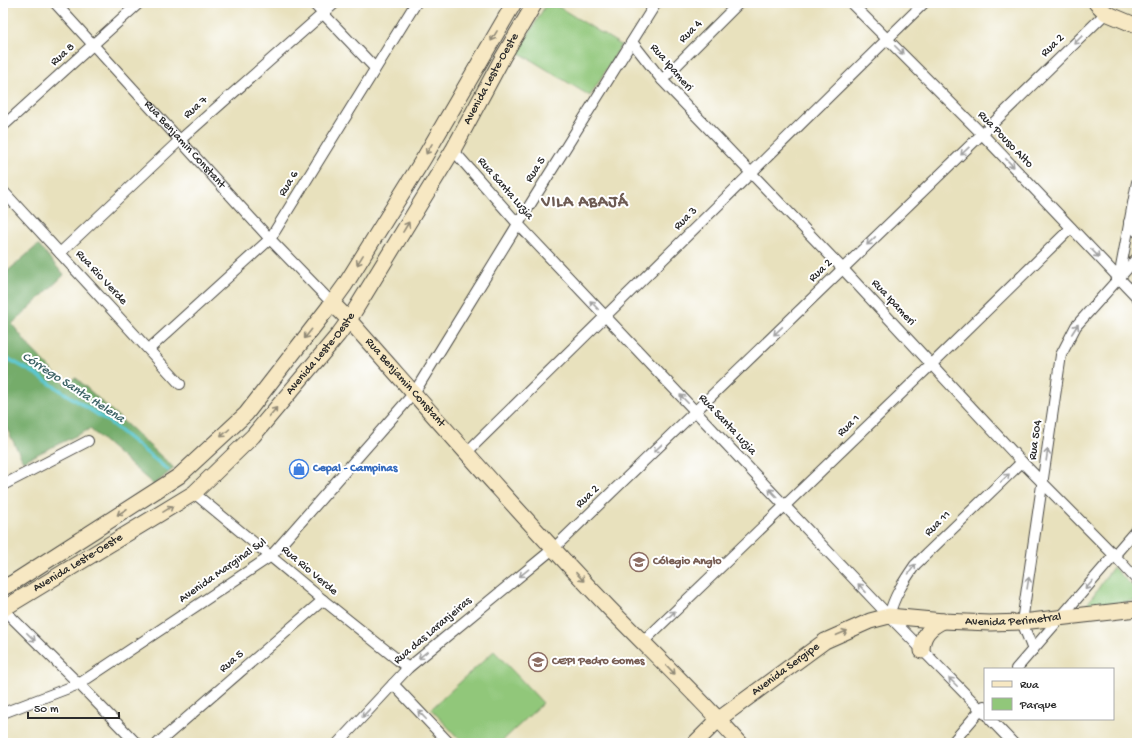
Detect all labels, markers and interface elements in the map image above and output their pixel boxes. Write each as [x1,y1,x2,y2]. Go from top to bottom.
street label: Rua 4 [676,17,706,47]
street label: Avenida Leste-Oeste [461,30,523,127]
one-way arrow [489,30,497,42]
street label: Rua 2 [1038,31,1068,61]
one-way arrow [1073,35,1083,45]
street label: Rua 8 [48,40,78,70]
street label: Rua Ipameri [647,41,696,95]
one-way arrow [894,45,904,55]
street label: Rua 7 [181,93,212,122]
street label: Rua Benjamin Constant [141,98,229,193]
street label: Rua Pouso Alto [974,108,1036,172]
one-way arrow [425,143,433,155]
one-way arrow [960,146,970,155]
street label: Rua Santa Luzia [474,155,536,223]
street label: Rua 5 [523,155,549,185]
one-way arrow [1005,158,1014,168]
street label: Rua 6 [276,168,303,199]
district label: VILA ABAJÁ [541,192,629,213]
street label: Rua 3 [671,204,701,234]
one-way arrow [402,222,410,233]
one-way arrow [866,236,876,245]
street label: Rua Rio Verde [72,248,130,309]
one-way arrow [1090,248,1100,258]
one-way arrow [356,254,365,265]
street label: Rua 2 [806,256,836,286]
street label: Rua Ipameri [868,277,918,329]
one-way arrow [590,300,599,310]
street label: Avenida Leste-Oeste [283,310,359,398]
one-way arrow [1071,324,1079,335]
one-way arrow [773,326,783,336]
one-way arrow [304,328,313,339]
street label: Rua Benjamin Constant [361,335,449,431]
water label: Córrego Santa Helena [19,349,128,427]
street label: Rua Santa Luzia [695,392,759,459]
one-way arrow [679,394,689,404]
one-way arrow [269,407,278,418]
street label: Rua 1 [835,412,863,440]
street label: Rua 504 [1026,419,1046,461]
one-way arrow [220,428,230,438]
one-way arrow [653,443,663,453]
one-way arrow [1043,449,1051,462]
shop icon: Cepal - Campinas [288,458,310,480]
place label: Cepal - Campinas [312,462,398,476]
one-way arrow [1000,473,1010,483]
street label: Rua 2 [573,482,603,512]
one-way arrow [769,488,778,498]
one-way arrow [162,505,174,513]
one-way arrow [117,508,128,516]
street label: Rua 11 [922,508,954,540]
street label: Avenida Leste-Oeste [31,530,126,596]
street label: Avenida Marginal Sul [176,535,270,606]
street label: Rua Rio Verde [278,543,341,599]
school or university icon: Cólegio Anglo [628,551,650,573]
place label: Cólegio Anglo [652,555,722,569]
one-way arrow [908,564,916,575]
one-way arrow [518,569,529,578]
one-way arrow [576,572,585,582]
one-way arrow [1024,577,1032,590]
one-way arrow [1084,580,1094,590]
one-way arrow [858,583,867,593]
street label: Rua das Laranjeiras [391,594,475,668]
one-way arrow [666,610,676,620]
street label: Avenida Perimetral [965,611,1062,630]
one-way arrow [836,629,848,636]
one-way arrow [26,632,36,642]
street label: Avenida Sergipe [749,640,823,699]
street label: Rua 5 [217,648,247,676]
one-way arrow [418,651,428,660]
school or university icon: CEPI Pedro Gomes [527,651,549,673]
place label: CEPI Pedro Gomes [551,655,645,669]
one-way arrow [666,665,676,675]
legend [984,668,1114,720]
one-way arrow [948,677,958,687]
text: Rua [1020,679,1039,693]
scale bar [28,694,119,720]
text: Parque [1019,699,1057,713]
text: 50 m [34,703,59,717]
one-way arrow [361,708,371,718]
one-way arrow [417,710,427,720]

